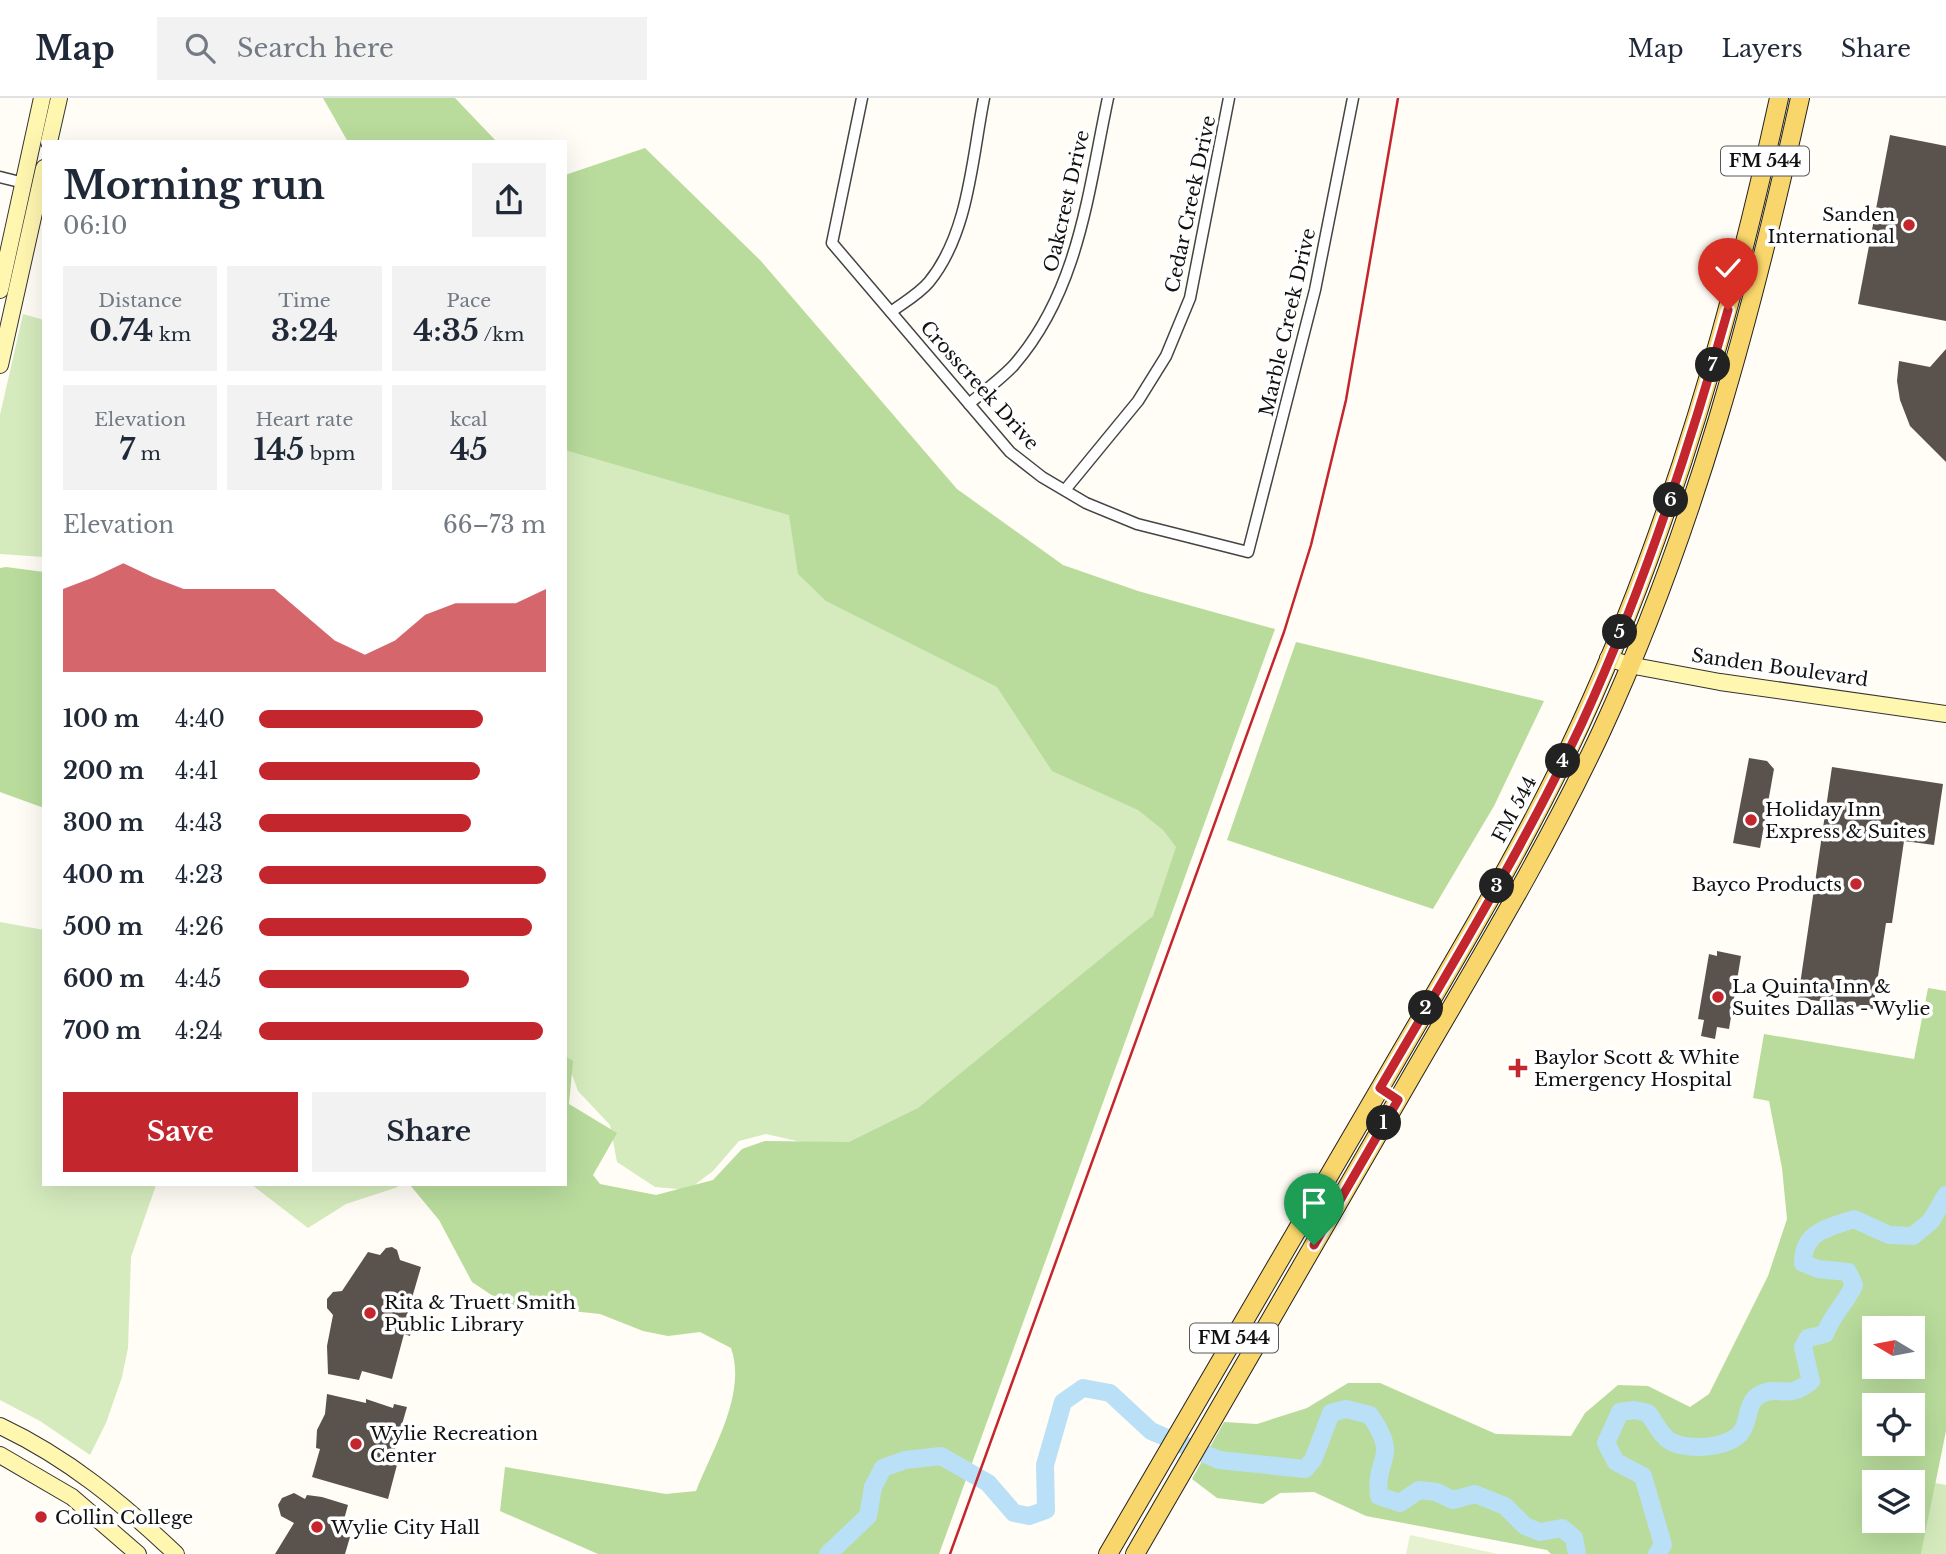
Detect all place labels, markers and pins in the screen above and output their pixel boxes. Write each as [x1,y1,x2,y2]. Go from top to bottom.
place label: Sanden International [1767,203,1895,248]
marker: Sanden International [1901,217,1917,233]
pin [1698,238,1758,310]
pin: 7 [1696,348,1730,382]
pin: 6 [1654,482,1688,518]
pin: 5 [1602,614,1638,650]
pin: 4 [1546,744,1580,778]
place label: Holiday Inn Express & Suites [1765,798,1926,843]
marker: Holiday Inn Express & Suites [1743,812,1759,828]
pin: 3 [1480,868,1514,904]
place label: Bayco Products [1692,873,1842,896]
marker: Bayco Products [1848,876,1864,892]
place label: La Quinta Inn & Suites Dallas - Wylie [1732,975,1930,1020]
marker: La Quinta Inn & Suites Dallas - Wylie [1710,989,1726,1005]
pin: 2 [1408,990,1444,1026]
place label: Baylor Scott & White Emergency Hospital [1534,1046,1740,1091]
marker: Baylor Scott & White Emergency Hospital [1508,1058,1528,1078]
pin: 1 [1366,1105,1402,1140]
pin [1284,1173,1344,1245]
place label: Rita & Truett Smith Public Library [384,1291,576,1336]
marker: Rita & Truett Smith Public Library [362,1305,378,1321]
place label: Wylie Recreation Center [369,1422,538,1467]
marker: Wylie Recreation Center [348,1436,364,1452]
place label: Collin College [55,1506,193,1529]
marker: Collin College [33,1509,49,1525]
place label: Wylie City Hall [330,1516,480,1539]
marker: Wylie City Hall [309,1519,325,1535]

